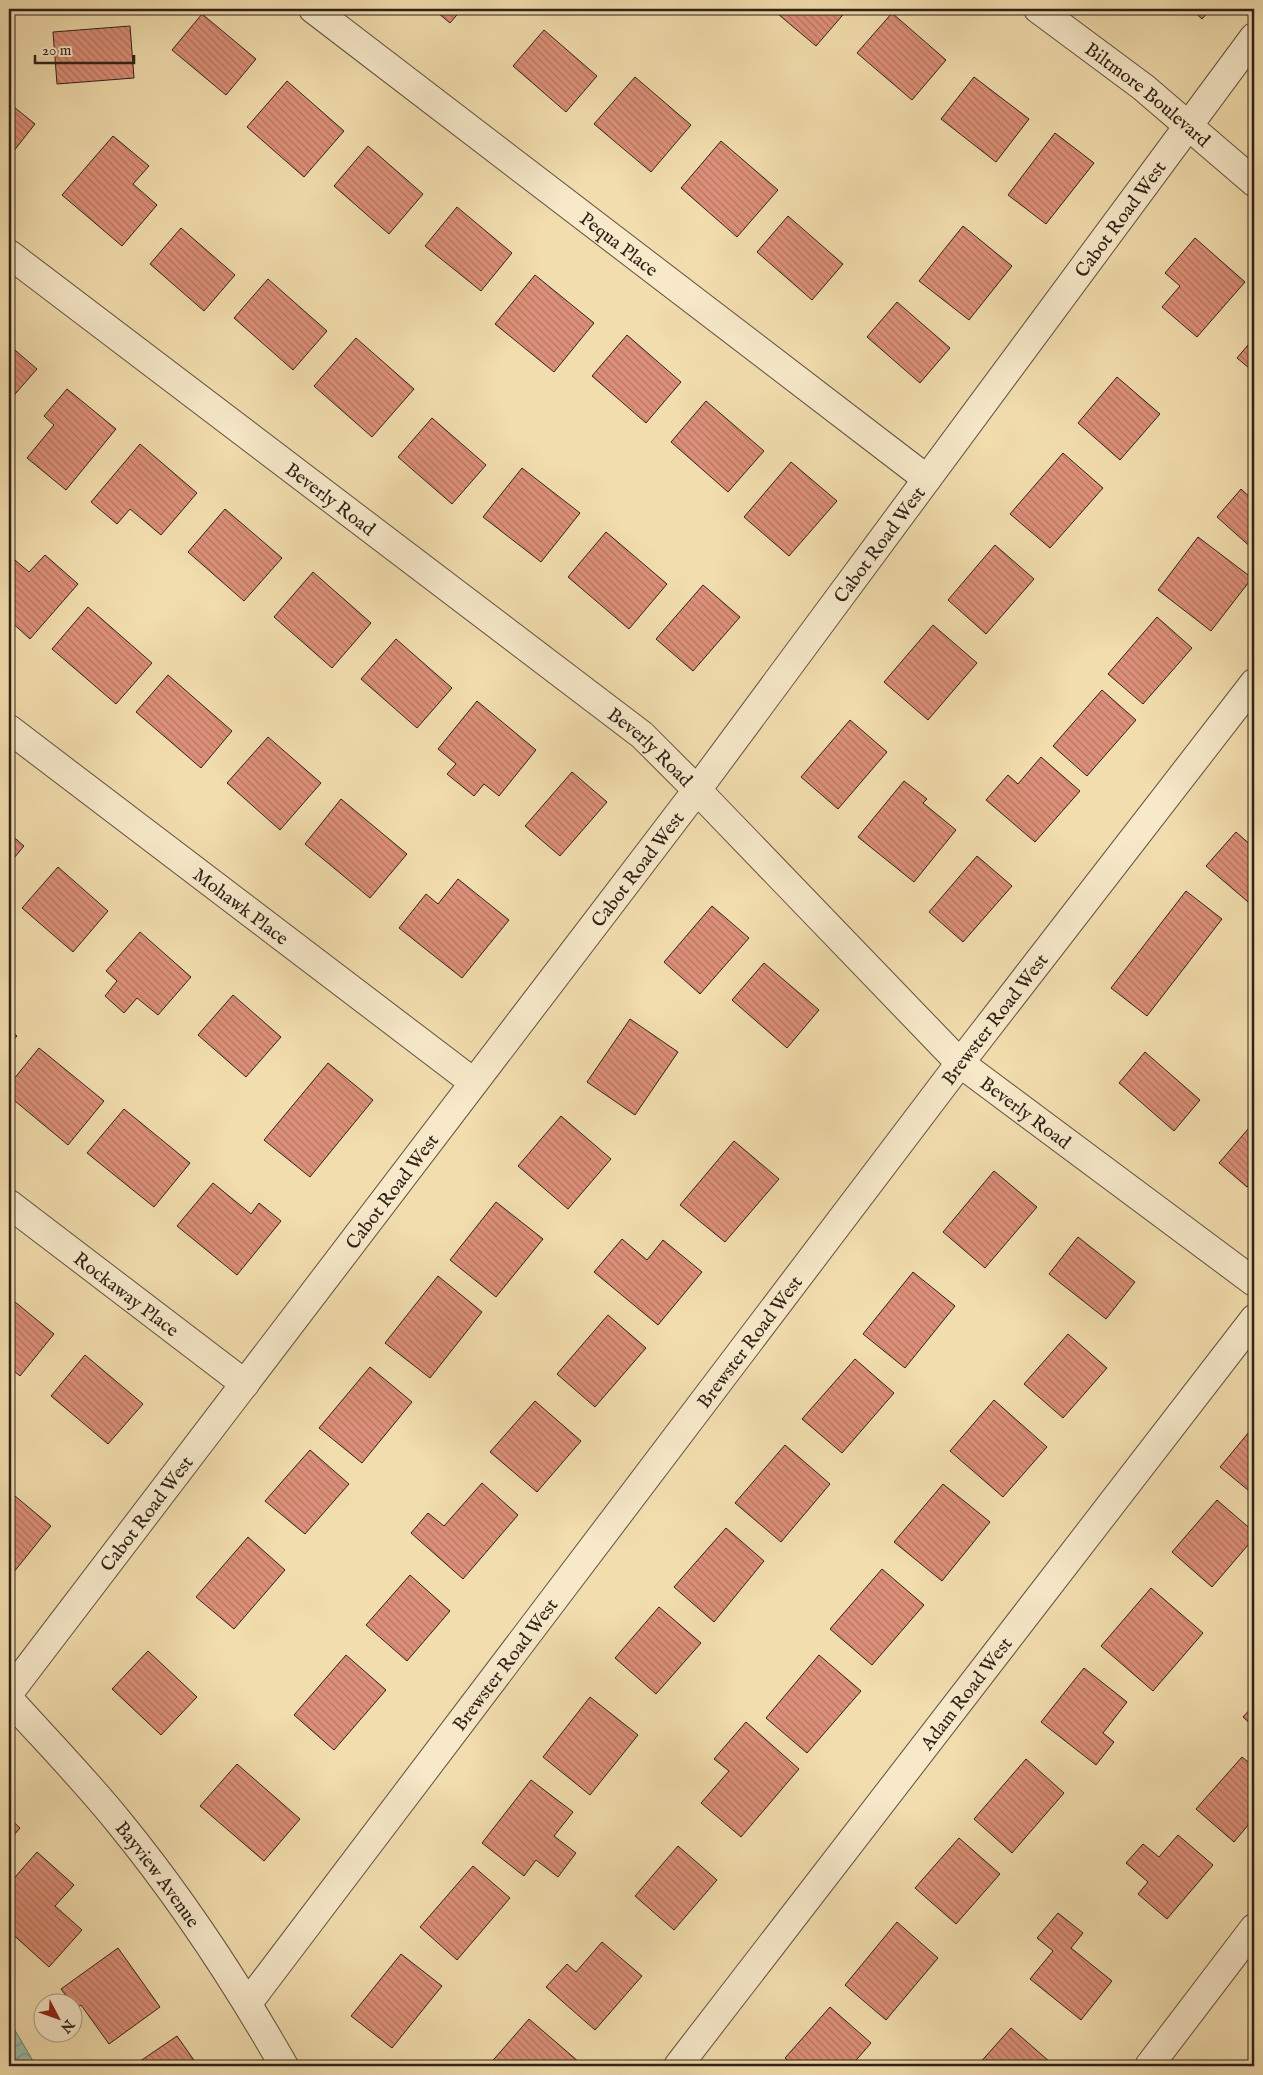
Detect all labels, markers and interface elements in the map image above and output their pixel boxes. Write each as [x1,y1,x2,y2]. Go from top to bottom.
scale bar [35,32,134,64]
street label: Biltmore Boulevard [1079,38,1215,154]
text: 20 m [42,41,72,60]
street label: Cabot Road West [1070,156,1173,283]
street label: Pequa Place [574,208,662,283]
street label: Beverly Road [280,458,380,542]
street label: Cabot Road West [829,482,932,608]
street label: Beverly Road [602,703,697,793]
street label: Cabot Road West [587,807,690,933]
street label: Mohawk Place [188,863,293,952]
street label: Brewster Road West [937,949,1054,1091]
street label: Beverly Road [975,1072,1075,1156]
street label: Cabot Road West [341,1129,445,1255]
street label: Rockaway Place [68,1248,183,1343]
street label: Brewster Road West [693,1271,809,1414]
street label: Cabot Road West [96,1451,200,1577]
street label: Brewster Road West [448,1594,564,1736]
street label: Adam Road West [915,1633,1019,1756]
street label: Bayview Avenue [109,1817,204,1933]
north arrow [32,1992,82,2042]
text: N [56,2015,78,2036]

